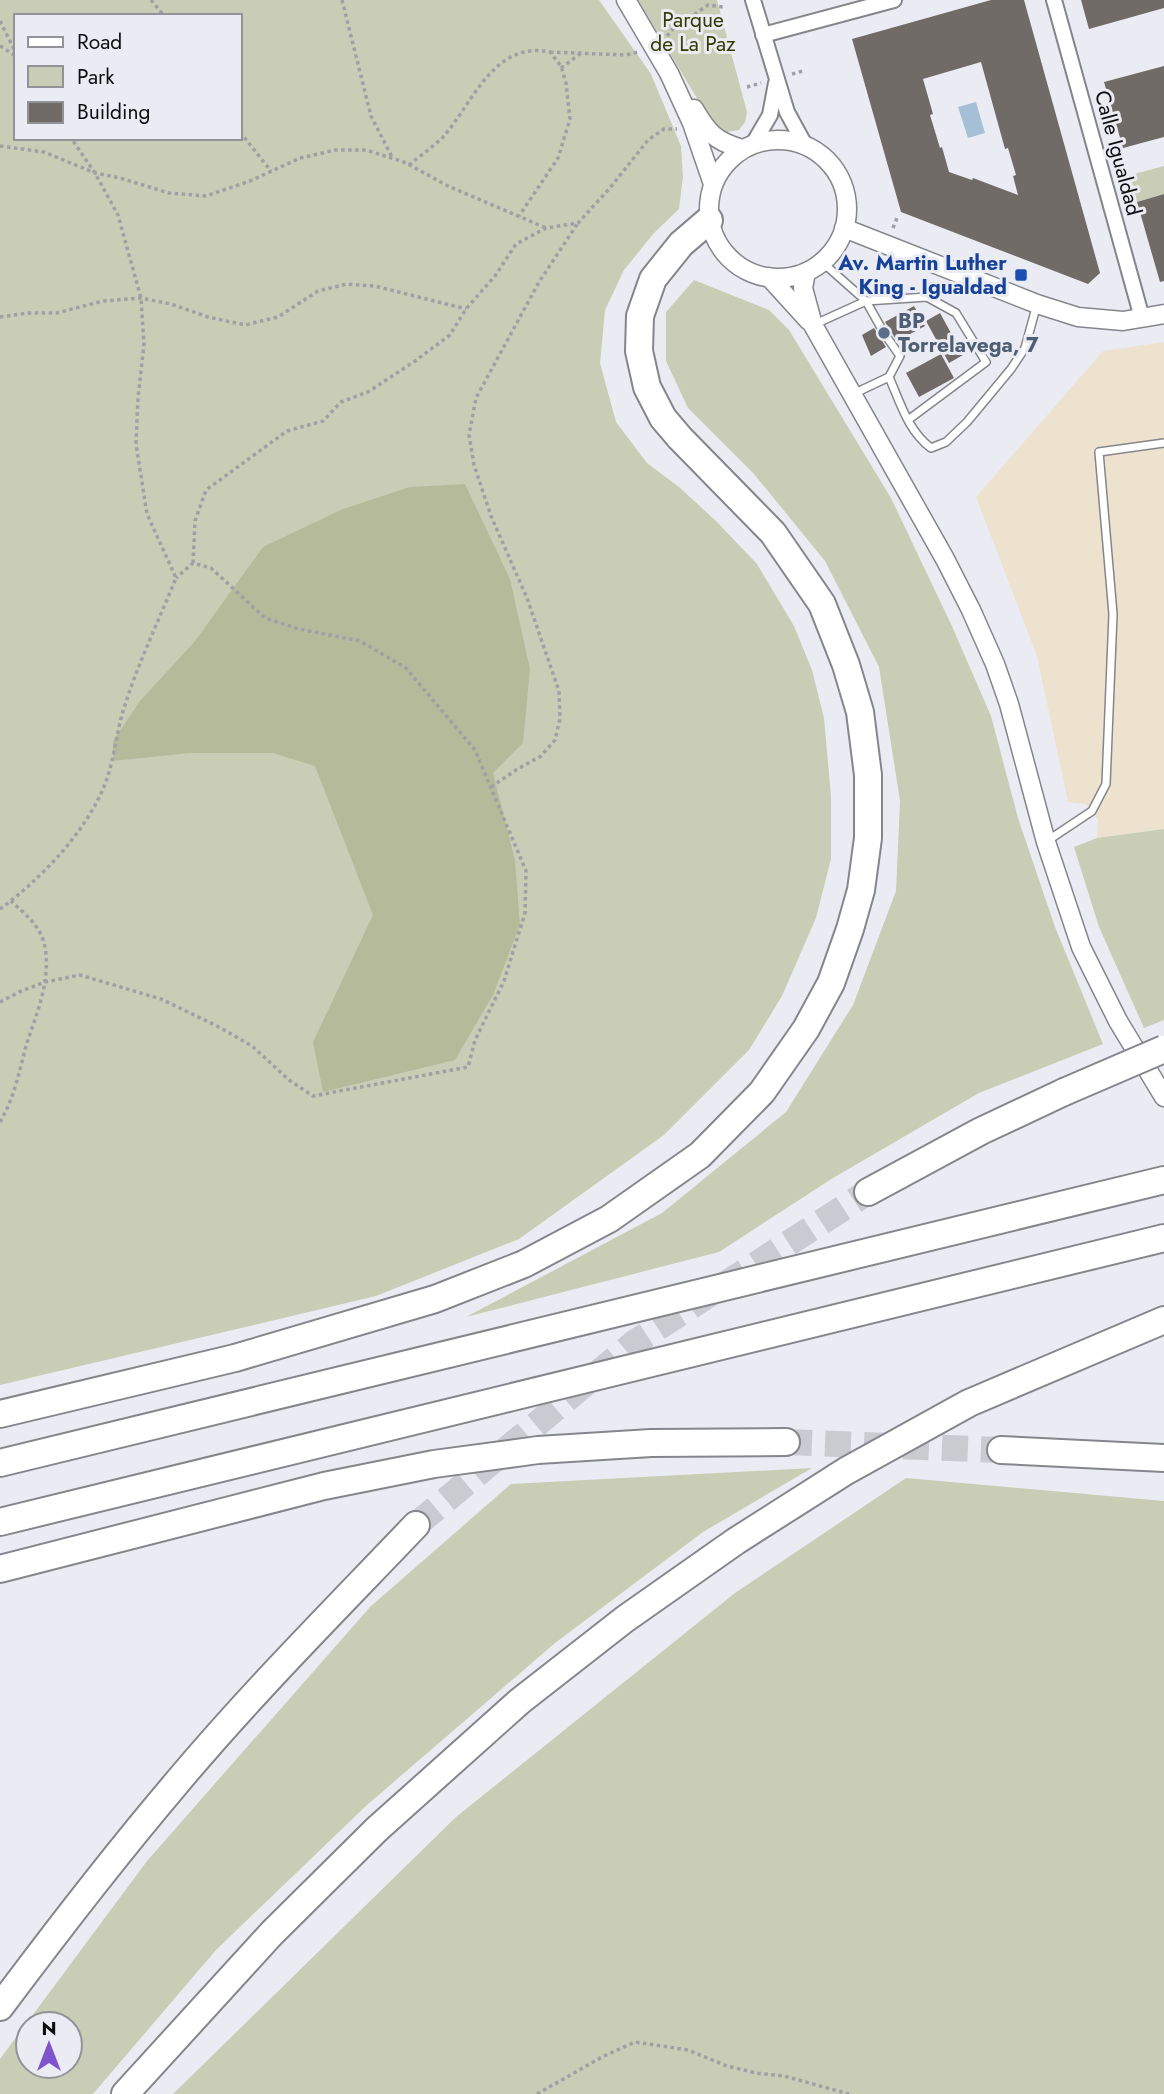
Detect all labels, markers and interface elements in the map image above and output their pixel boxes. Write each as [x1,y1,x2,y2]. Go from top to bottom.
park label: Parque de La Paz [650,5,736,59]
legend [14,14,242,140]
text: Road [77,27,122,57]
text: Park [77,62,115,92]
street label: Calle Igualdad [1087,87,1149,219]
text: Building [77,97,150,127]
place label: Av. Martin Luther King - Igualdad [837,248,1007,302]
marker: Av. Martin Luther King - Igualdad [1013,267,1029,283]
place label: BP Torrelavega, 7 [898,306,1039,360]
marker: BP Torrelavega, 7 [876,325,892,341]
north arrow [14,2010,84,2080]
text: N [41,2015,57,2042]

